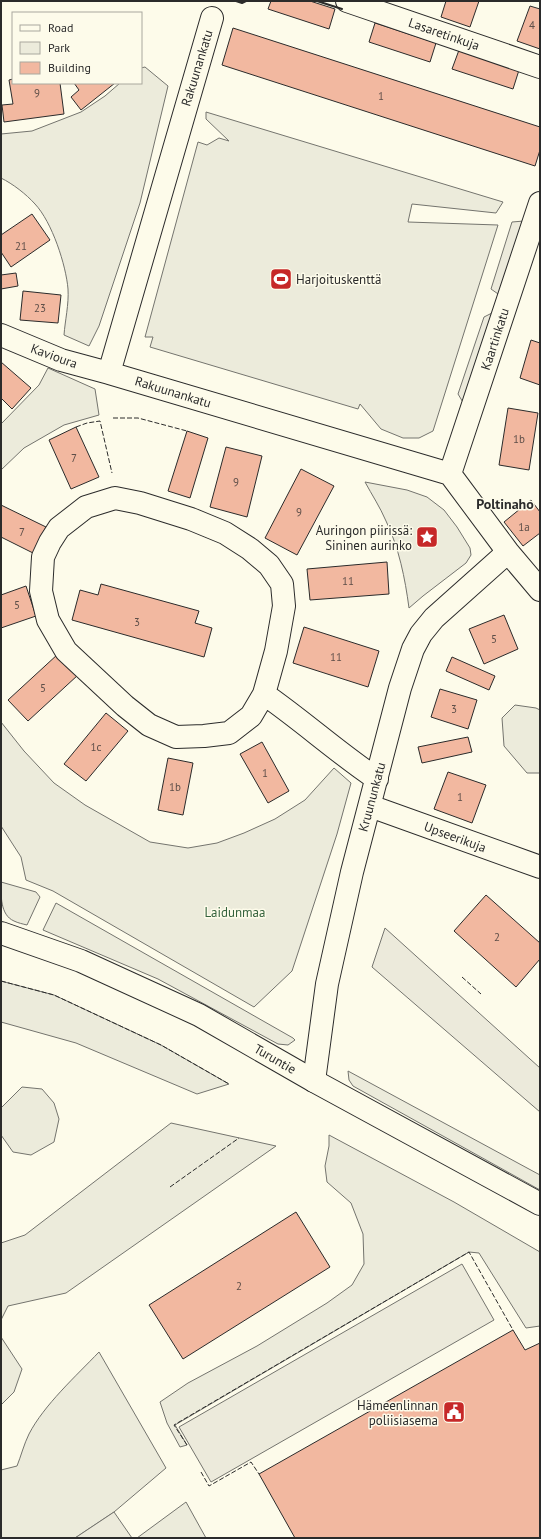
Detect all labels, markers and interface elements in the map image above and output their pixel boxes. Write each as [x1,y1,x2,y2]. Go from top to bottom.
legend [12,12,142,84]
street label: Lasaretinkuja [406,14,482,54]
house number: 4 [529,18,535,32]
text: Road [48,20,73,35]
street label: Rakuunankatu [177,28,217,108]
text: Park [48,40,70,55]
text: Building [48,60,91,75]
house number: 9 [34,86,40,100]
house number: 1 [378,89,384,103]
house number: 21 [15,239,27,253]
sports icon: Harjoituskenttä [268,266,294,292]
place label: Harjoituskenttä [296,271,381,288]
house number: 23 [34,301,46,315]
street label: Kaartinkatu [477,306,513,372]
street label: Kavioura [28,340,80,372]
street label: Rakuunankatu [133,372,213,412]
house number: 1b [513,432,525,446]
house number: 7 [71,451,77,465]
house number: 9 [233,475,239,489]
district label: Poltinaho [476,495,534,513]
house number: 9 [296,505,302,519]
house number: 1a [518,520,530,534]
place label: Auringon piirissä: Sininen aurinko [316,522,412,554]
place icon: Auringon piirissä: Sininen aurinko [414,524,440,550]
house number: 7 [19,525,25,539]
house number: 11 [342,574,354,588]
house number: 5 [14,598,20,612]
house number: 3 [134,615,140,629]
house number: 5 [491,632,497,646]
house number: 11 [330,650,342,664]
house number: 5 [40,681,46,695]
house number: 3 [451,702,457,716]
house number: 1c [91,740,102,754]
street label: Kruununkatu [355,760,389,834]
house number: 1 [262,766,268,780]
house number: 1b [169,780,181,794]
house number: 1 [457,790,463,804]
street label: Upseerikuja [422,818,488,856]
park label: Laidunmaa [205,904,265,921]
house number: 2 [494,930,500,944]
street label: Turuntie [251,1040,299,1078]
house number: 2 [236,1279,242,1293]
place label: Hämeenlinnan poliisiasema [357,1397,438,1429]
public building icon: Hämeenlinnan poliisiasema [441,1399,467,1425]

